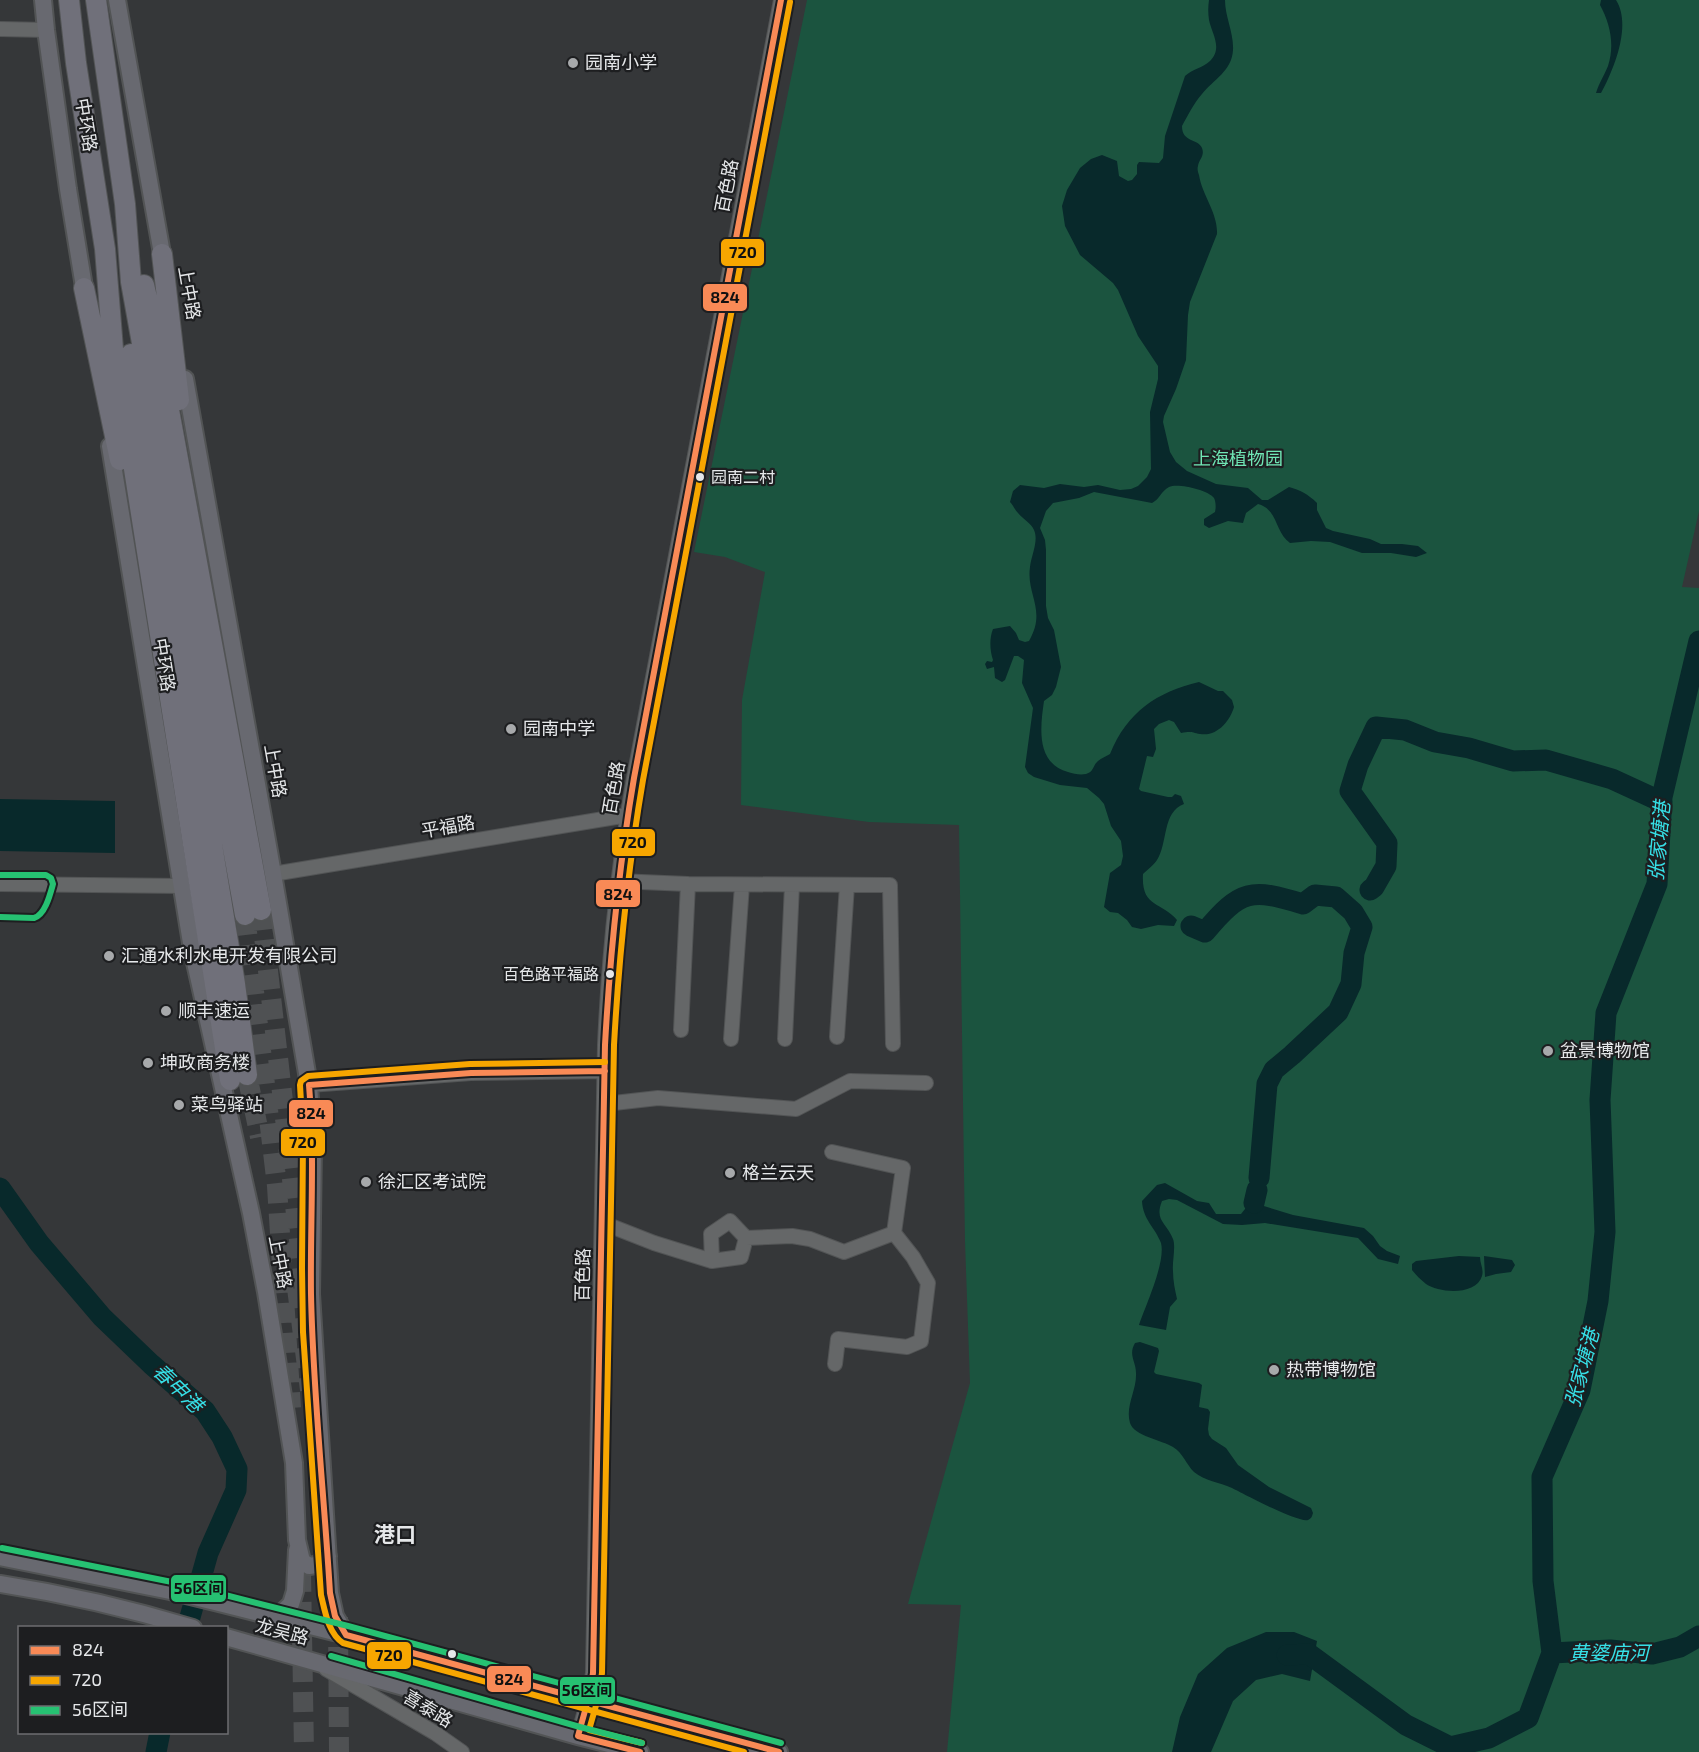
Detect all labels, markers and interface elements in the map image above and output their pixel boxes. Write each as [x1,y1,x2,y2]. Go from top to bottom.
place label: 园南小学 [585,51,657,73]
marker: 园南小学 [566,56,580,70]
street label: 中环路 [72,96,102,153]
street label: 百色路 [710,157,742,214]
line badge: 720 [720,238,765,267]
text: 720 [729,242,757,261]
street label: 上中路 [174,264,206,321]
line badge: 824 [702,283,748,312]
text: 824 [710,287,740,306]
park label: 上海植物园 [1193,447,1283,469]
place label: 园南二村 [711,467,775,486]
marker: 园南二村 [694,471,706,483]
street label: 中环路 [150,636,180,693]
place label: 园南中学 [523,717,595,739]
marker: 园南中学 [504,722,518,736]
street label: 上中路 [260,742,292,799]
street label: 百色路 [597,759,629,816]
water label: 张家塘港 [1643,797,1674,882]
street label: 平福路 [419,810,476,842]
line badge: 720 [611,828,656,857]
text: 720 [619,832,647,851]
line badge: 824 [595,879,641,908]
text: 824 [603,884,633,903]
place label: 汇通水利水电开发有限公司 [121,944,337,966]
marker: 汇通水利水电开发有限公司 [102,949,116,963]
place label: 百色路平福路 [503,964,599,983]
marker: 百色路平福路 [604,968,616,980]
place label: 顺丰速运 [178,999,250,1021]
marker: 顺丰速运 [159,1004,173,1018]
place label: 盆景博物馆 [1560,1039,1650,1061]
marker: 盆景博物馆 [1541,1044,1555,1058]
place label: 坤政商务楼 [160,1051,250,1073]
marker: 坤政商务楼 [141,1056,155,1070]
place label: 菜鸟驿站 [191,1093,263,1115]
marker: 菜鸟驿站 [172,1098,186,1112]
line badge: 824 [288,1099,334,1128]
text: 824 [296,1103,326,1122]
line badge: 720 [280,1128,326,1157]
text: 720 [289,1132,317,1151]
place label: 格兰云天 [742,1161,814,1183]
marker: 格兰云天 [723,1166,737,1180]
place label: 徐汇区考试院 [378,1170,486,1192]
marker: 徐汇区考试院 [359,1175,373,1189]
street label: 上中路 [265,1233,297,1290]
street label: 百色路 [571,1248,593,1302]
water label: 张家塘港 [1559,1323,1604,1409]
water label: 春申港 [149,1358,211,1419]
place label: 热带博物馆 [1286,1358,1376,1380]
marker: 热带博物馆 [1267,1363,1281,1377]
district label: 港口 [374,1521,416,1546]
line badge: 56区间 [170,1574,227,1603]
text: 56区间 [174,1578,224,1597]
street label: 龙吴路 [253,1613,311,1649]
legend [18,1626,228,1734]
text: 824 [72,1638,104,1660]
water label: 黄婆庙河 [1569,1640,1653,1664]
line badge: 720 [366,1641,412,1670]
text: 720 [375,1645,403,1664]
unlabelled marker [446,1648,458,1660]
line badge: 824 [486,1665,532,1693]
text: 720 [72,1668,102,1690]
text: 824 [494,1669,524,1688]
line badge: 56区间 [559,1676,616,1705]
text: 56区间 [562,1680,612,1699]
street label: 喜泰路 [400,1685,457,1731]
text: 56区间 [72,1698,128,1720]

